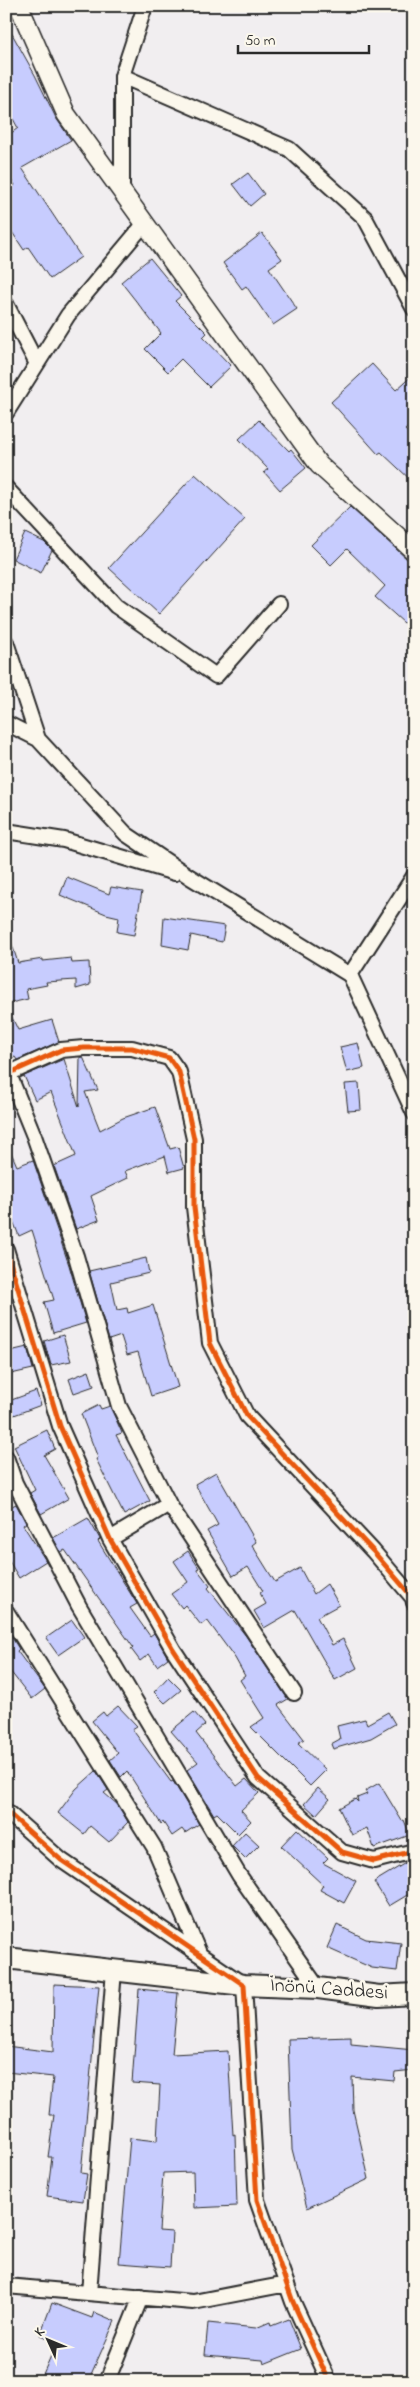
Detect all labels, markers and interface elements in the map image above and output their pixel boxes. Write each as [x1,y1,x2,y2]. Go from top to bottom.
scale bar [238,22,369,54]
text: 50 m [245,30,276,52]
street label: İnönü Caddesi [269,1971,389,2009]
north arrow [22,2314,72,2364]
text: K [30,2321,50,2342]

